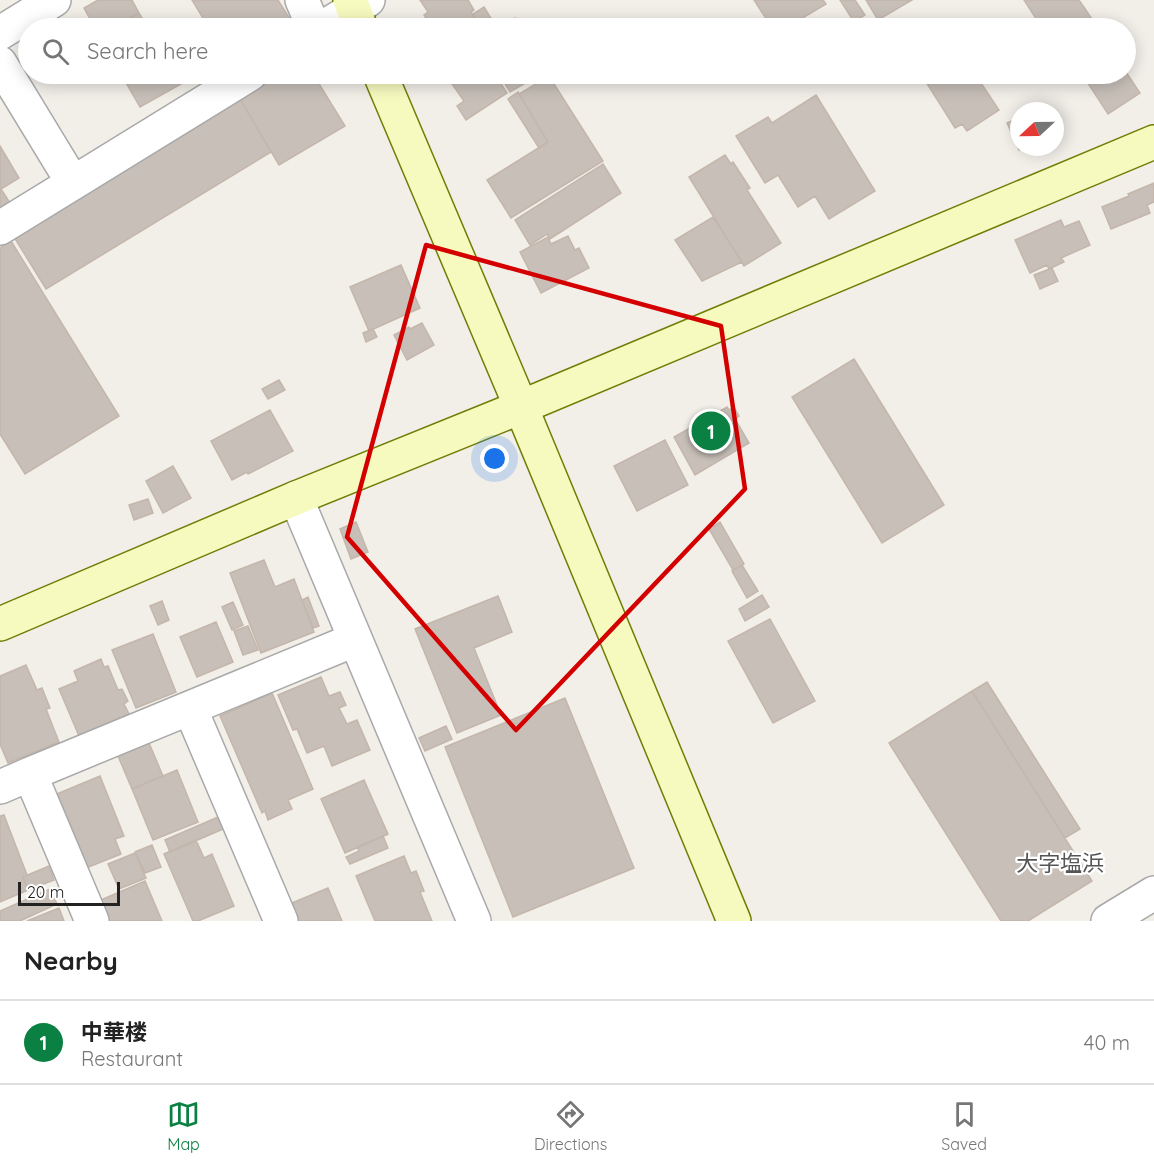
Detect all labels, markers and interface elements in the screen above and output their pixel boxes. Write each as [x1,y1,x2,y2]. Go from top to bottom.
search box [18,18,1136,84]
icon: search [39,35,72,68]
text: Search here [87,37,208,65]
north arrow [1010,102,1064,156]
pin: 1 [692,408,730,454]
your location [480,444,509,473]
district label: 大字塩浜 [1016,849,1104,877]
scale bar [18,879,120,906]
text: 20 m [27,882,64,902]
text: Nearby [24,944,118,977]
text: 中華楼 [81,1018,147,1046]
text: 1 [40,1030,47,1055]
text: 40 m [1084,1030,1130,1055]
text: Restaurant [81,1046,183,1071]
tab: Map [167,1098,200,1154]
tab: Directions [534,1098,607,1154]
tab: Saved [941,1098,987,1154]

